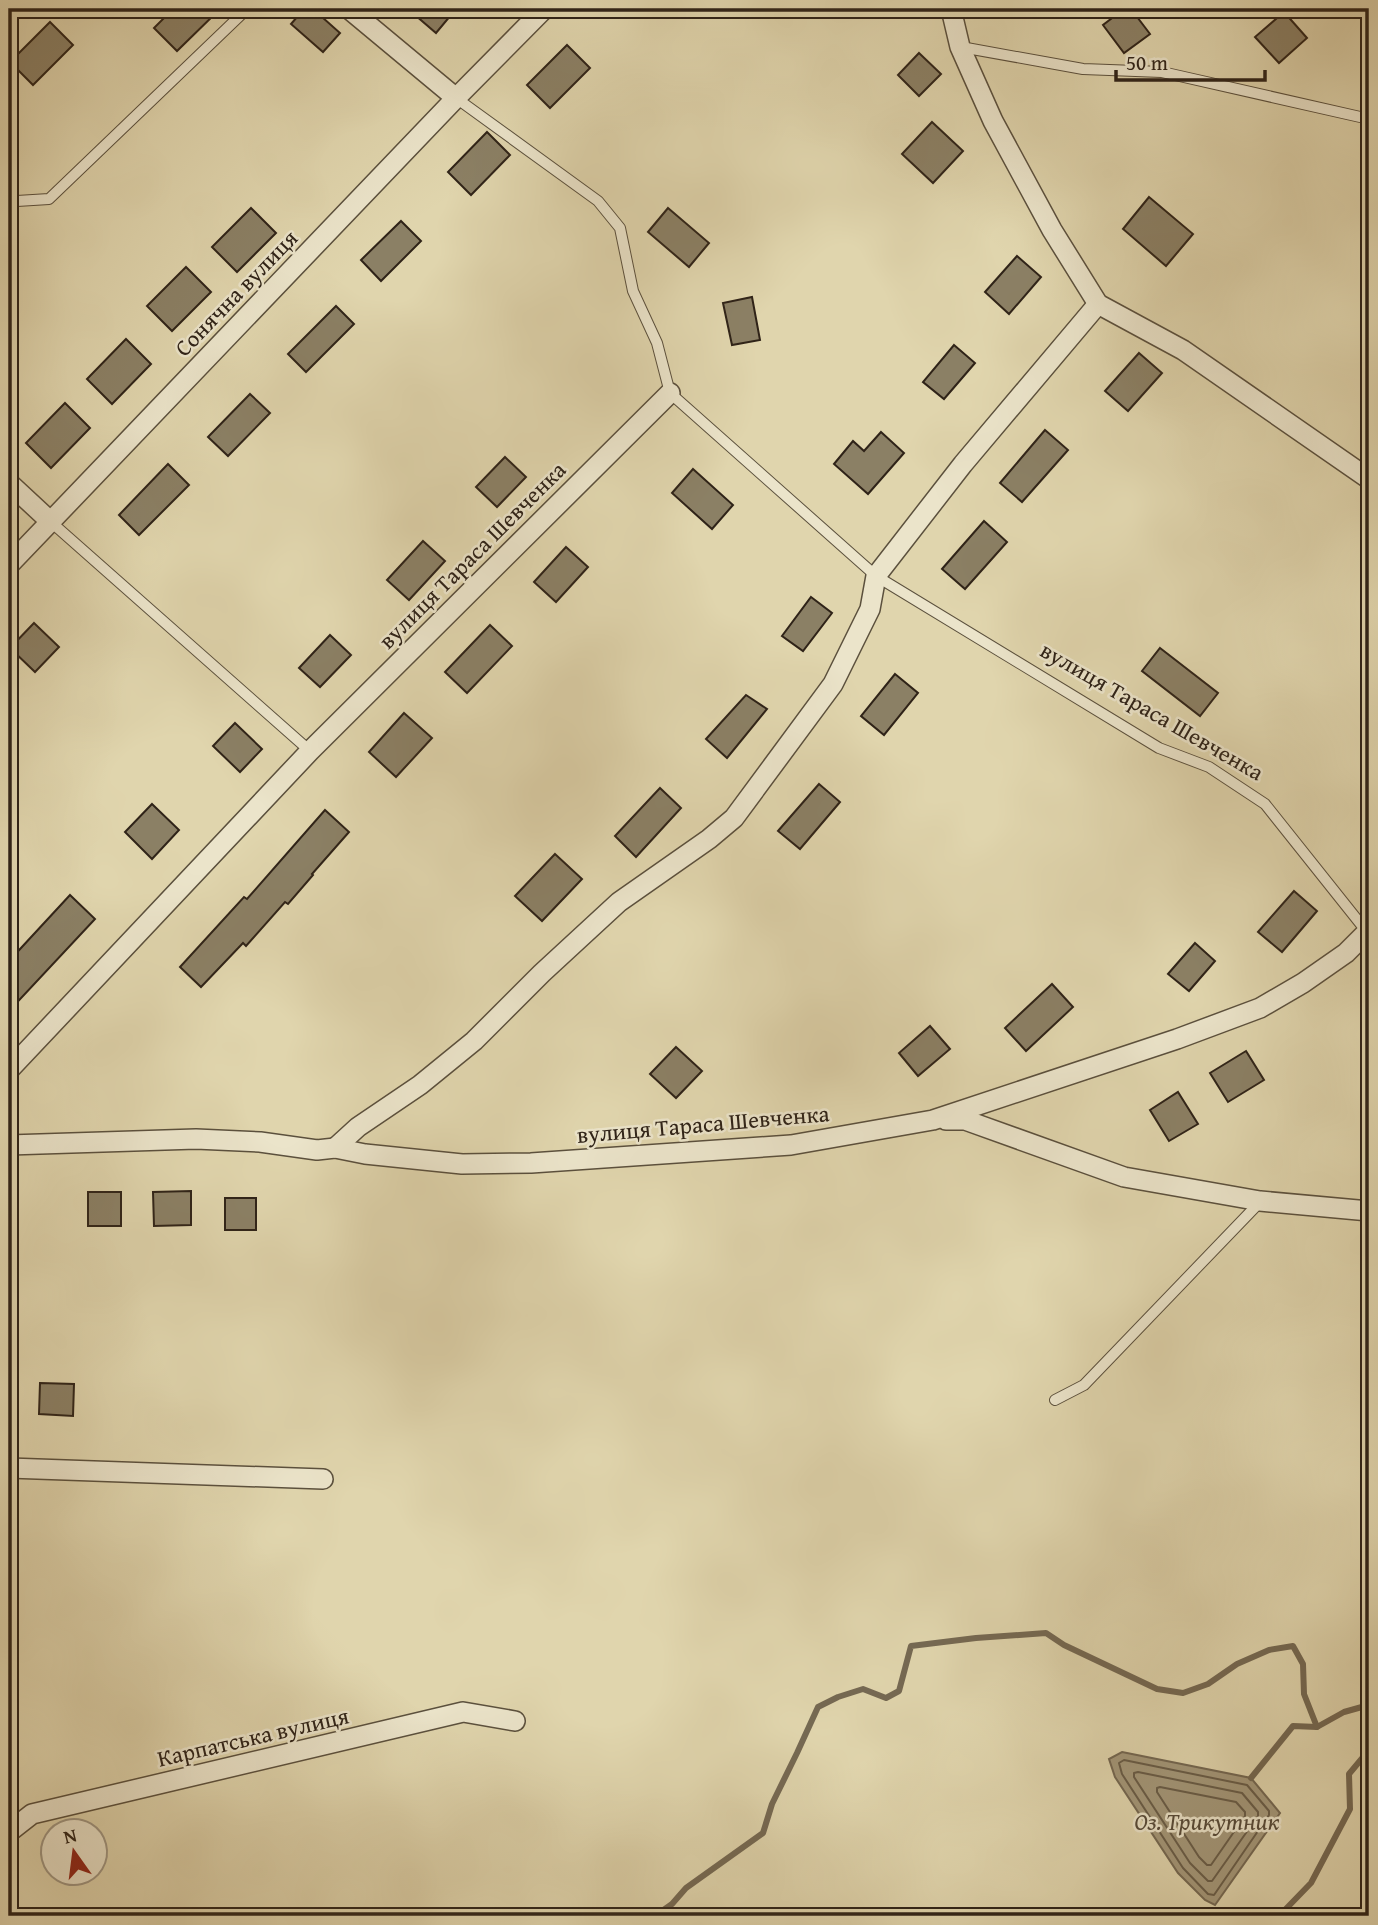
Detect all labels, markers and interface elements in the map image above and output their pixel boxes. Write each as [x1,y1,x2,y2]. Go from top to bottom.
scale bar [1116,38,1264,82]
text: 50 m [1126,47,1168,78]
street label: Сонячна вулиця [166,222,305,363]
street label: вулиця Тараса Шевченка [370,453,573,656]
street label: вулиця Тараса Шевченка [1034,633,1270,788]
street label: вулиця Тараса Шевченка [575,1096,831,1151]
street label: Карпатська вулиця [154,1698,352,1775]
water label: Оз. Трикутник [1134,1804,1280,1839]
north arrow [38,1816,108,1886]
text: N [60,1820,80,1851]

